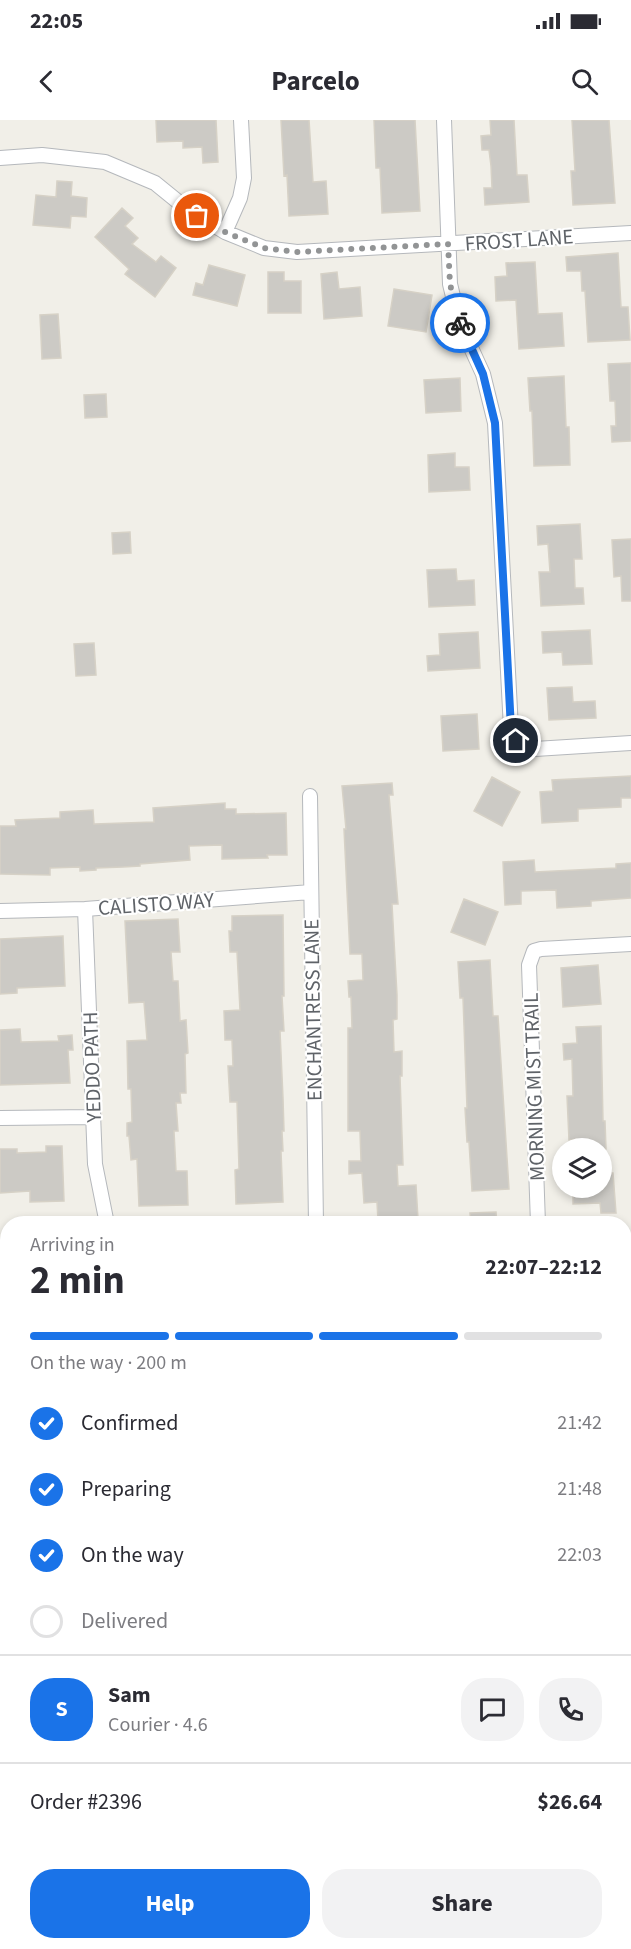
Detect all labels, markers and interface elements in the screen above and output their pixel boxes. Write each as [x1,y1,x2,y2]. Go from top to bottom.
text: 22:05 [30,5,83,37]
text: Parcelo [271,62,360,101]
icon: back [30,65,63,98]
icon: search [568,65,601,98]
pin [171,190,222,241]
icon: bag [180,199,213,232]
street label: FROST LANE [464,221,574,259]
courier [430,293,490,353]
icon: bike [444,307,477,340]
pin [490,715,541,766]
icon: home [499,724,532,757]
street label: CALISTO WAY [97,885,216,923]
street label: ENCHANTRESS LANE [296,919,330,1101]
street label: MORNING MIST TRAIL [516,992,552,1182]
street label: YEDDO PATH [75,1011,109,1124]
map controls [552,1138,612,1198]
button: layers [552,1138,612,1198]
text: Arriving in [30,1231,115,1259]
text: 22:07–22:12 [485,1251,602,1283]
text: 2 min [30,1253,125,1309]
text: On the way · 200 m [30,1349,187,1377]
icon: check [30,1407,63,1440]
text: Confirmed [81,1407,178,1439]
text: 21:42 [557,1409,602,1437]
icon: check [30,1473,63,1506]
text: Preparing [81,1473,171,1505]
text: 21:48 [557,1475,602,1503]
icon: check [30,1539,63,1572]
text: On the way [81,1539,184,1571]
text: 22:03 [557,1541,602,1569]
text: Delivered [81,1605,168,1637]
button: chat [461,1678,524,1741]
button: phone [539,1678,602,1741]
text: Sam [108,1679,151,1711]
text: S [55,1693,68,1725]
text: Courier · 4.6 [108,1711,208,1739]
text: Order #2396 [30,1786,142,1818]
text: $26.64 [537,1786,602,1818]
button: Help [30,1869,310,1938]
button: Share [322,1869,602,1938]

